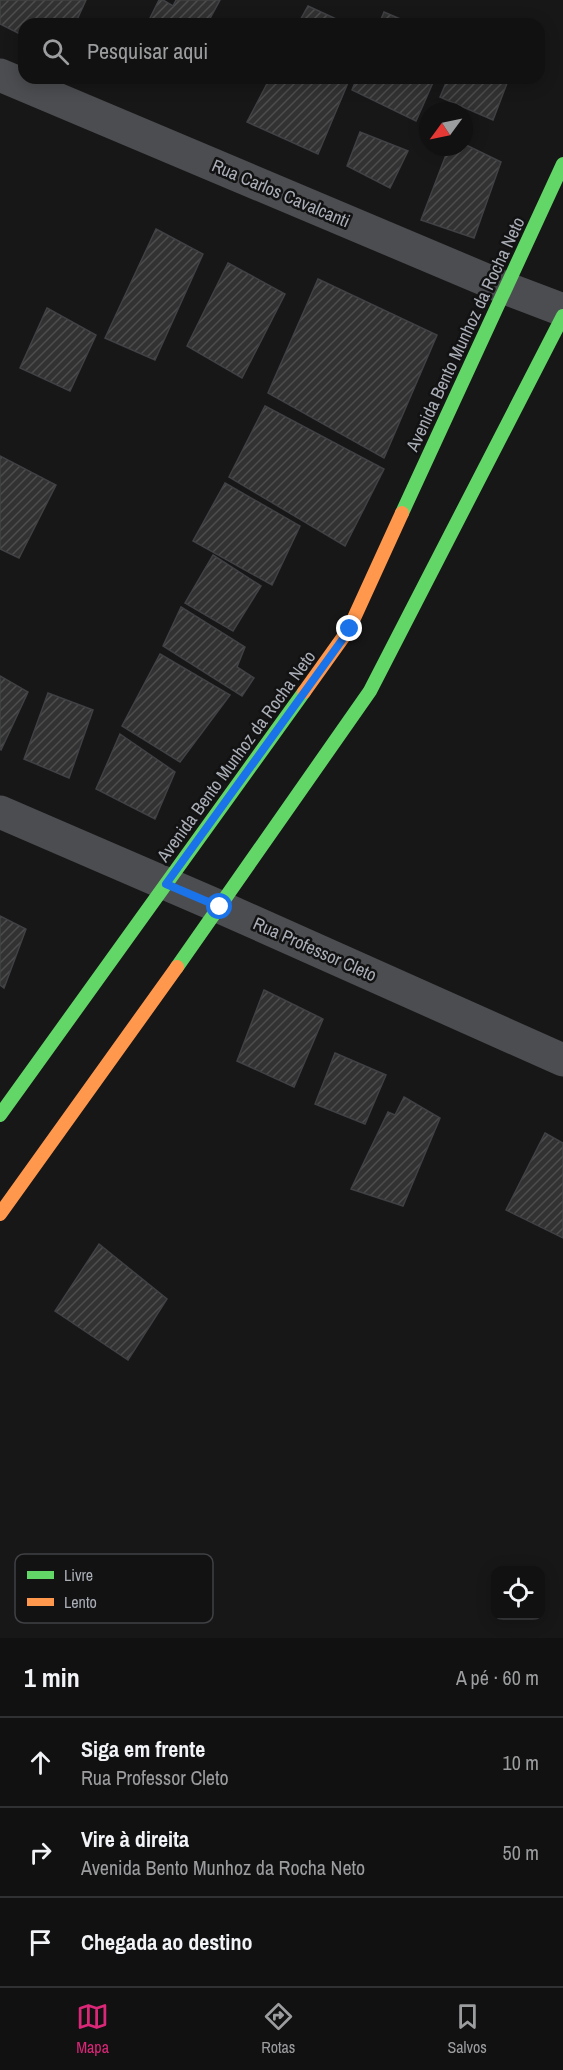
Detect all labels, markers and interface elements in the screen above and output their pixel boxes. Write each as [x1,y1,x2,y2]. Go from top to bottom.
search box [18,18,545,84]
icon: search [39,35,72,68]
text: Pesquisar aqui [87,36,208,66]
north arrow [419,102,473,156]
street label: Rua Carlos Cavalcanti [208,153,354,233]
street label: Avenida Bento Munhoz da Rocha Neto [399,213,530,456]
route end [336,615,362,641]
street label: Avenida Bento Munhoz da Rocha Neto [150,645,321,868]
route start [206,893,232,919]
street label: Rua Professor Cleto [249,911,381,987]
legend [15,1554,213,1623]
text: Livre [64,1564,93,1586]
map controls [491,1566,545,1620]
button: locate [491,1566,545,1620]
text: Lento [64,1591,97,1613]
text: 1 min [24,1660,80,1695]
text: A pé · 60 m [456,1664,539,1691]
text: Siga em frente [81,1734,205,1764]
icon: ahead [24,1746,57,1779]
text: 10 m [503,1749,539,1776]
text: Rua Professor Cleto [81,1764,229,1791]
text: Vire à direita [81,1824,189,1854]
icon: right [24,1836,57,1869]
text: 50 m [503,1839,539,1866]
text: Avenida Bento Munhoz da Rocha Neto [81,1854,365,1881]
icon: arrive [24,1926,57,1959]
text: Chegada ao destino [81,1927,252,1957]
tab: Mapa [76,2000,109,2058]
tab: Rotas [261,2000,295,2058]
tab: Salvos [448,2000,487,2058]

